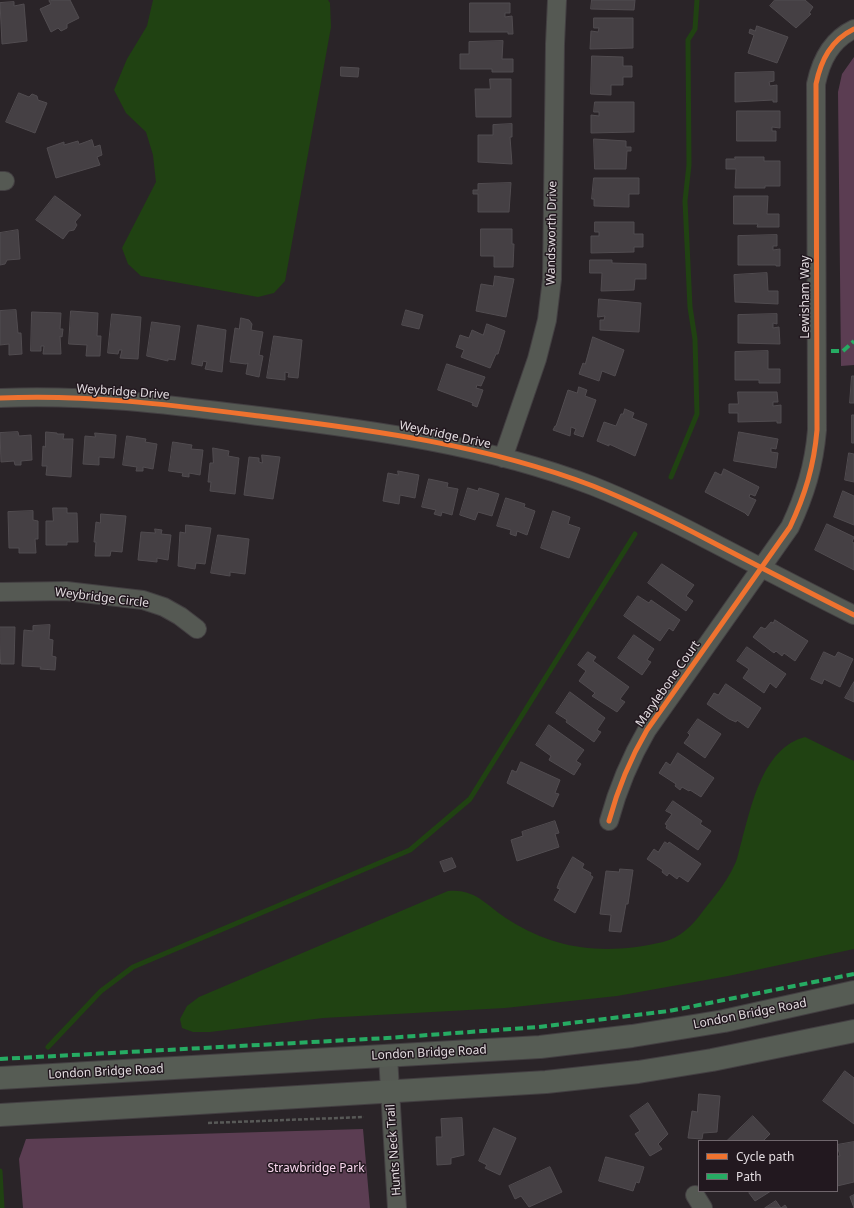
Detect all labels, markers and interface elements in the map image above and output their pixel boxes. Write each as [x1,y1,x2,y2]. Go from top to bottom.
street label: Wandsworth Drive [544,181,560,285]
street label: Lewisham Way [799,255,813,339]
street label: Weybridge Drive [76,382,170,402]
street label: Weybridge Drive [398,418,492,452]
street label: Weybridge Circle [54,585,150,611]
street label: Marylebone Court [633,638,703,730]
street label: London Bridge Road [692,996,808,1032]
street label: London Bridge Road [371,1043,487,1063]
street label: London Bridge Road [48,1062,164,1082]
street label: Hunts Neck Trail [384,1104,404,1196]
legend [698,1140,838,1192]
text: Cycle path [736,1148,794,1165]
park label: Strawbridge Park [267,1162,365,1176]
text: Path [736,1168,762,1185]

